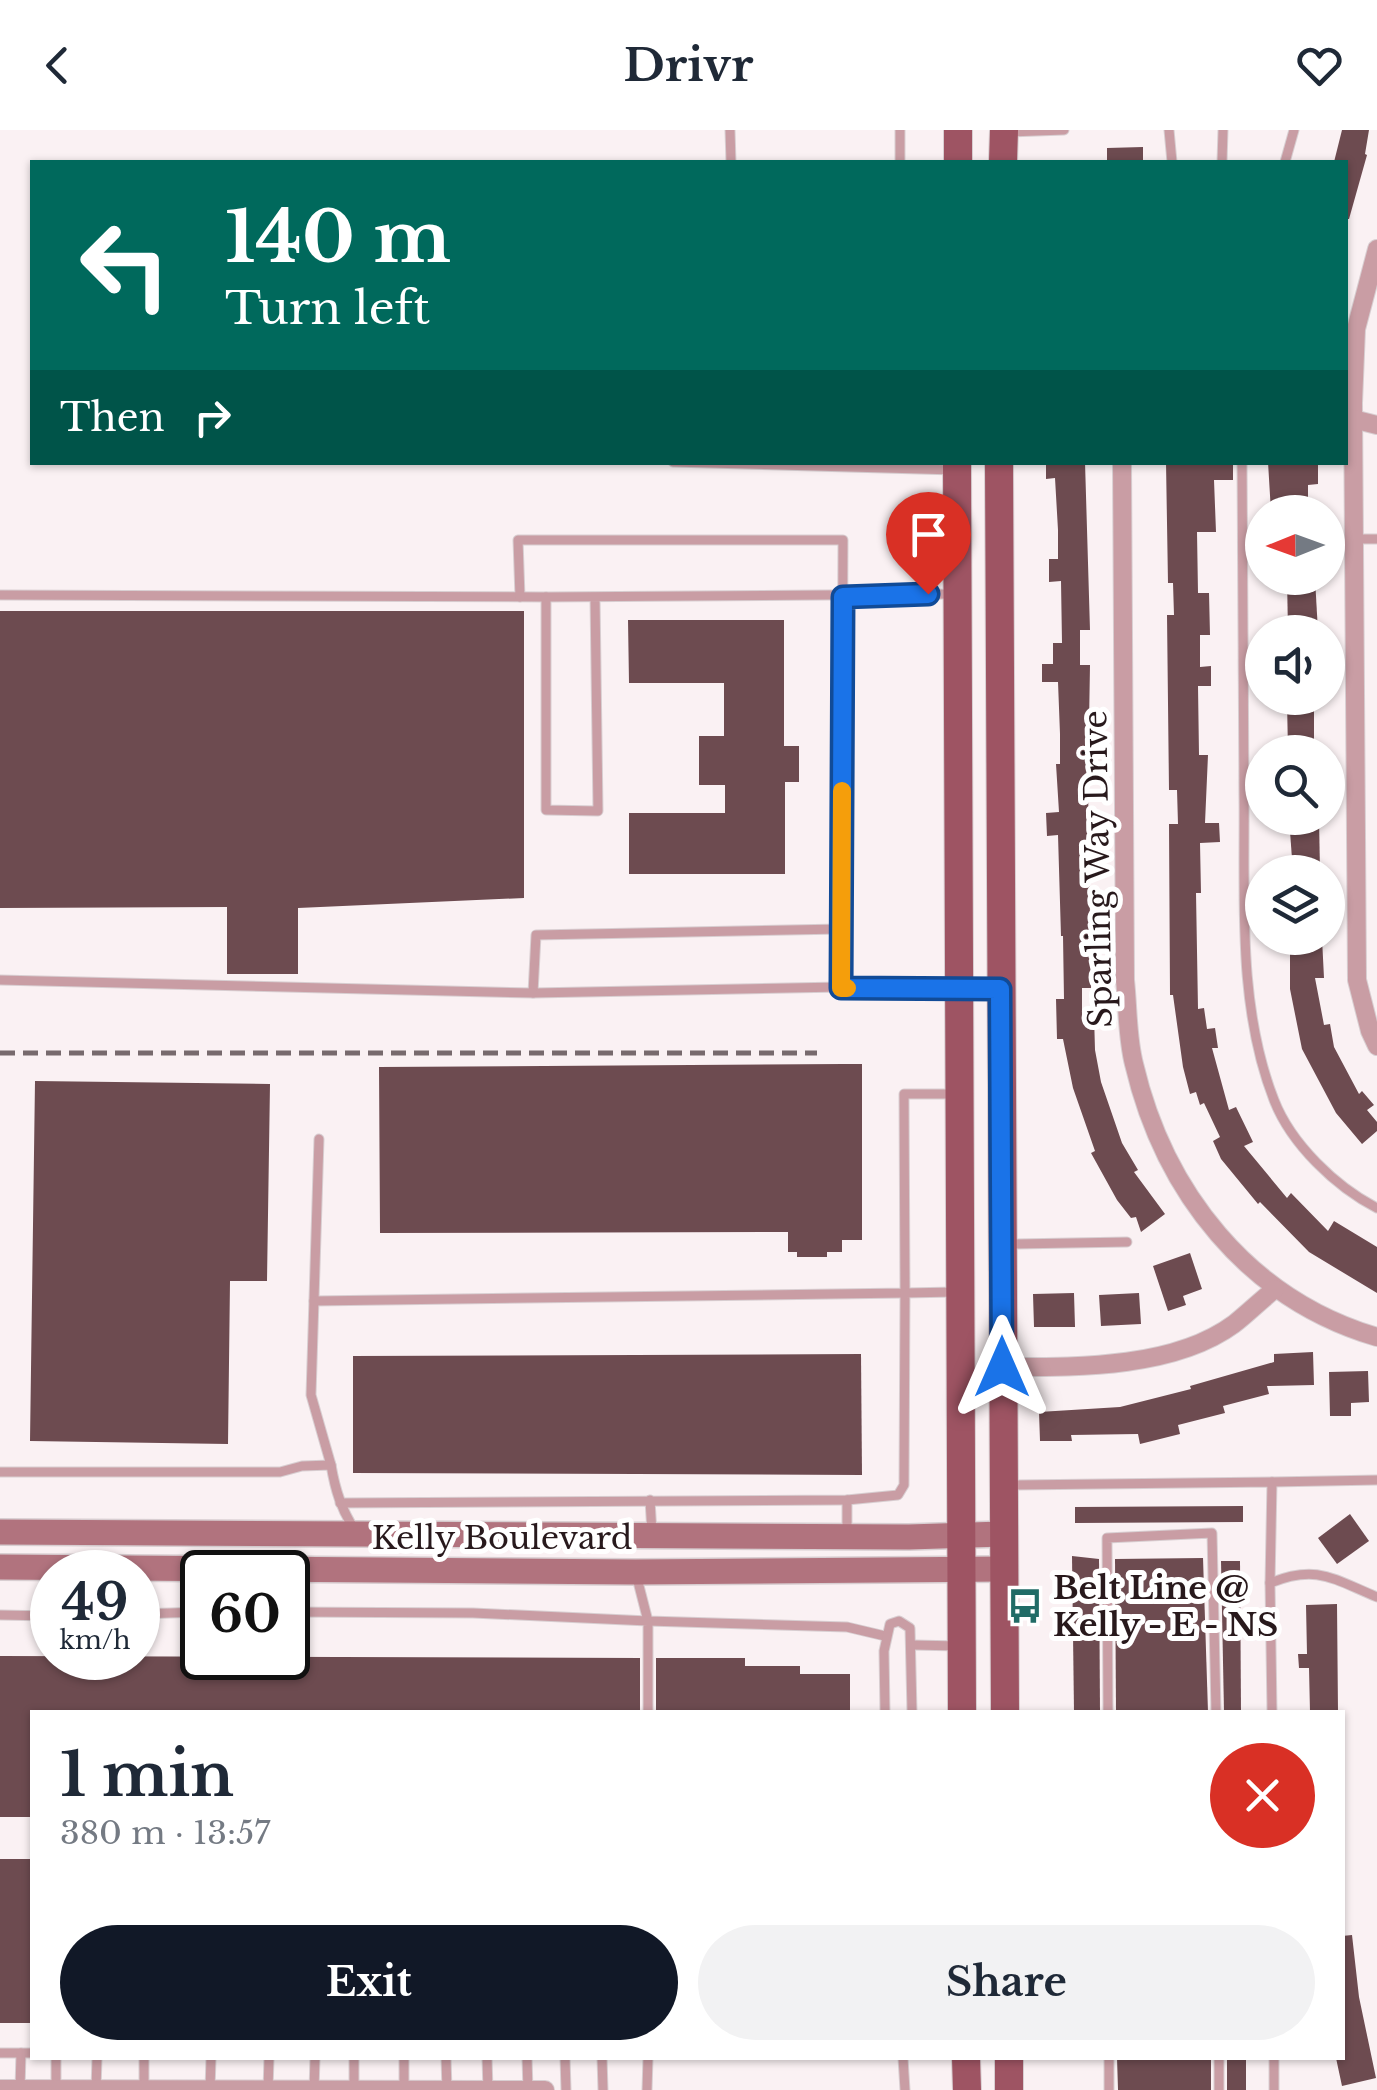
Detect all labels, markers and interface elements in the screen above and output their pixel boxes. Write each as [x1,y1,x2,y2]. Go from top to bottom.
text: Drivr [623,37,754,93]
icon: back [30,38,85,93]
icon: heart [1292,38,1347,93]
text: 140 m [225,194,451,281]
icon: left [60,200,190,330]
text: Turn left [225,280,430,336]
icon: right [185,390,240,445]
text: Then [60,394,165,441]
pin [886,492,971,595]
north arrow [1245,495,1345,595]
map controls [1245,495,1345,955]
icon: arrive [901,507,956,562]
button: sound [1245,615,1345,715]
street label: Sparling Way Drive [1075,710,1121,1028]
button: search [1245,735,1345,835]
button: layers [1245,855,1345,955]
position arrow [950,1315,1054,1419]
street label: Kelly Boulevard [372,1518,632,1558]
speed limit sign: 60 [180,1550,310,1680]
place label: Belt Line @ Kelly - E - NS [1053,1568,1278,1645]
text: 49 [62,1571,128,1634]
bus stop icon: Belt Line @ Kelly - E - NS [1006,1587,1044,1625]
text: km/h [60,1625,130,1656]
text: 1 min [60,1738,234,1812]
button: close [1210,1743,1315,1848]
text: 380 m · 13:57 [60,1813,270,1853]
button: Exit [60,1925,678,2040]
button: Share [698,1925,1315,2040]

